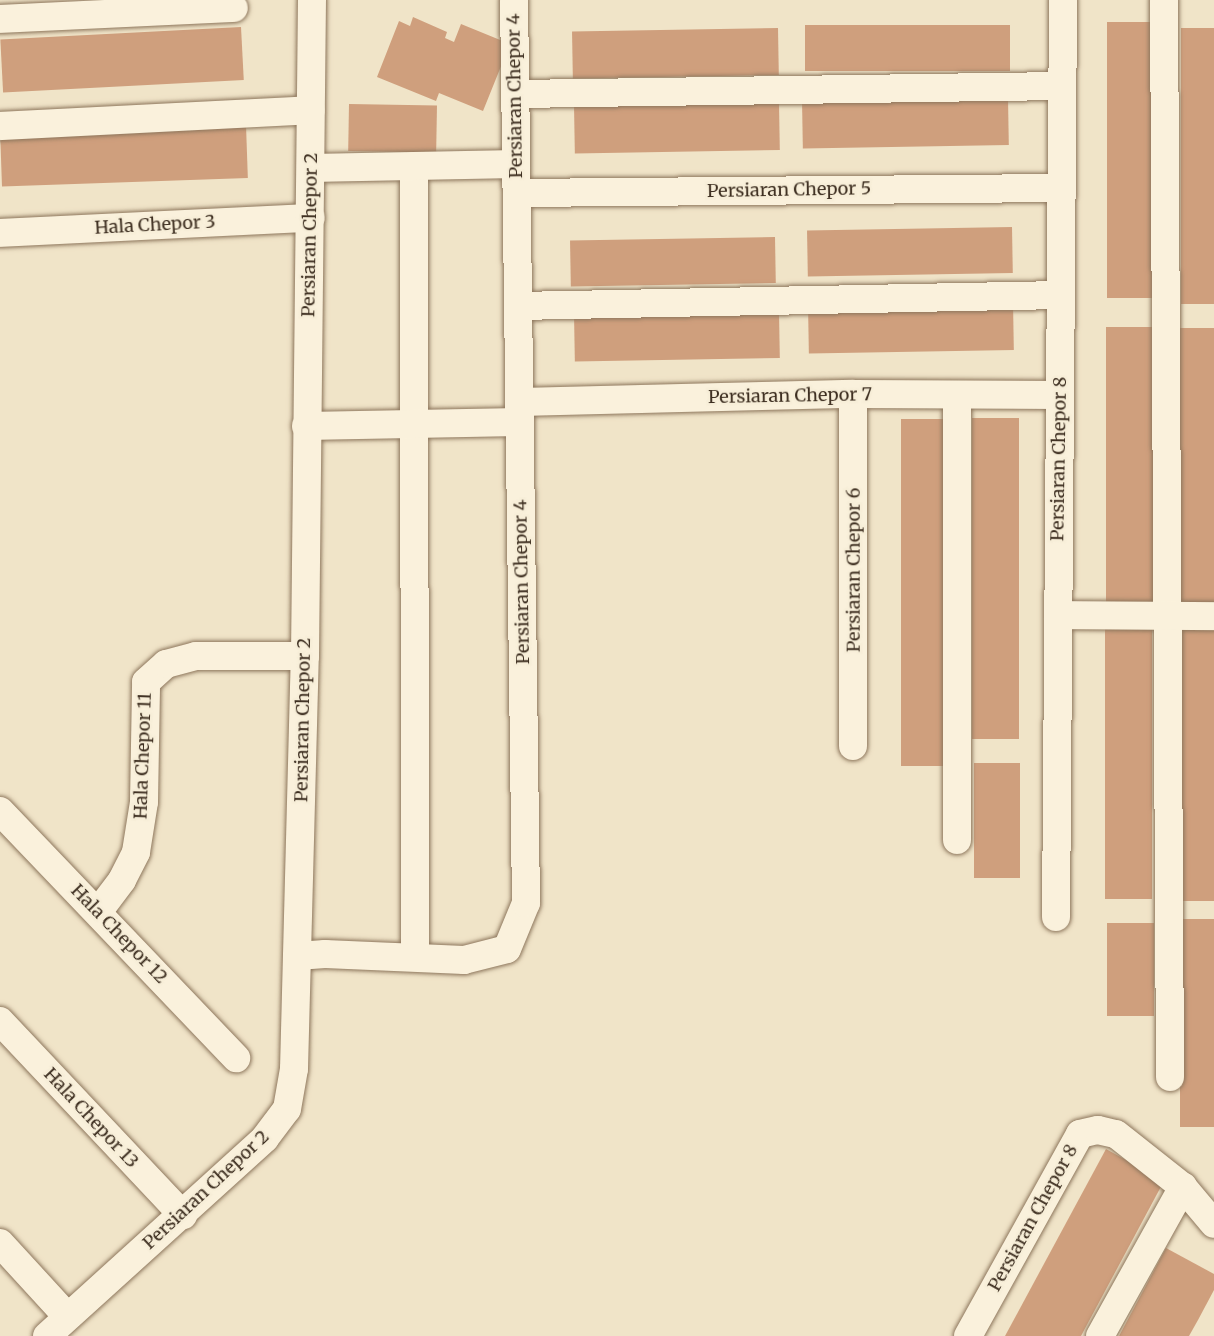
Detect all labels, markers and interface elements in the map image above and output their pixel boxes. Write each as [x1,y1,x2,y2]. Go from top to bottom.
street label: Persiaran Chepor 4 [503,13,527,179]
street label: Persiaran Chepor 2 [298,153,322,317]
street label: Persiaran Chepor 5 [707,178,871,202]
street label: Hala Chepor 3 [94,211,216,239]
street label: Persiaran Chepor 8 [1047,377,1071,541]
street label: Persiaran Chepor 7 [708,384,872,408]
street label: Persiaran Chepor 6 [843,488,865,652]
street label: Persiaran Chepor 4 [510,499,534,665]
street label: Persiaran Chepor 2 [291,638,315,802]
street label: Hala Chepor 11 [130,692,156,820]
street label: Hala Chepor 12 [66,880,172,988]
street label: Hala Chepor 13 [39,1064,143,1172]
street label: Persiaran Chepor 2 [139,1126,273,1254]
street label: Persiaran Chepor 8 [984,1141,1082,1295]

